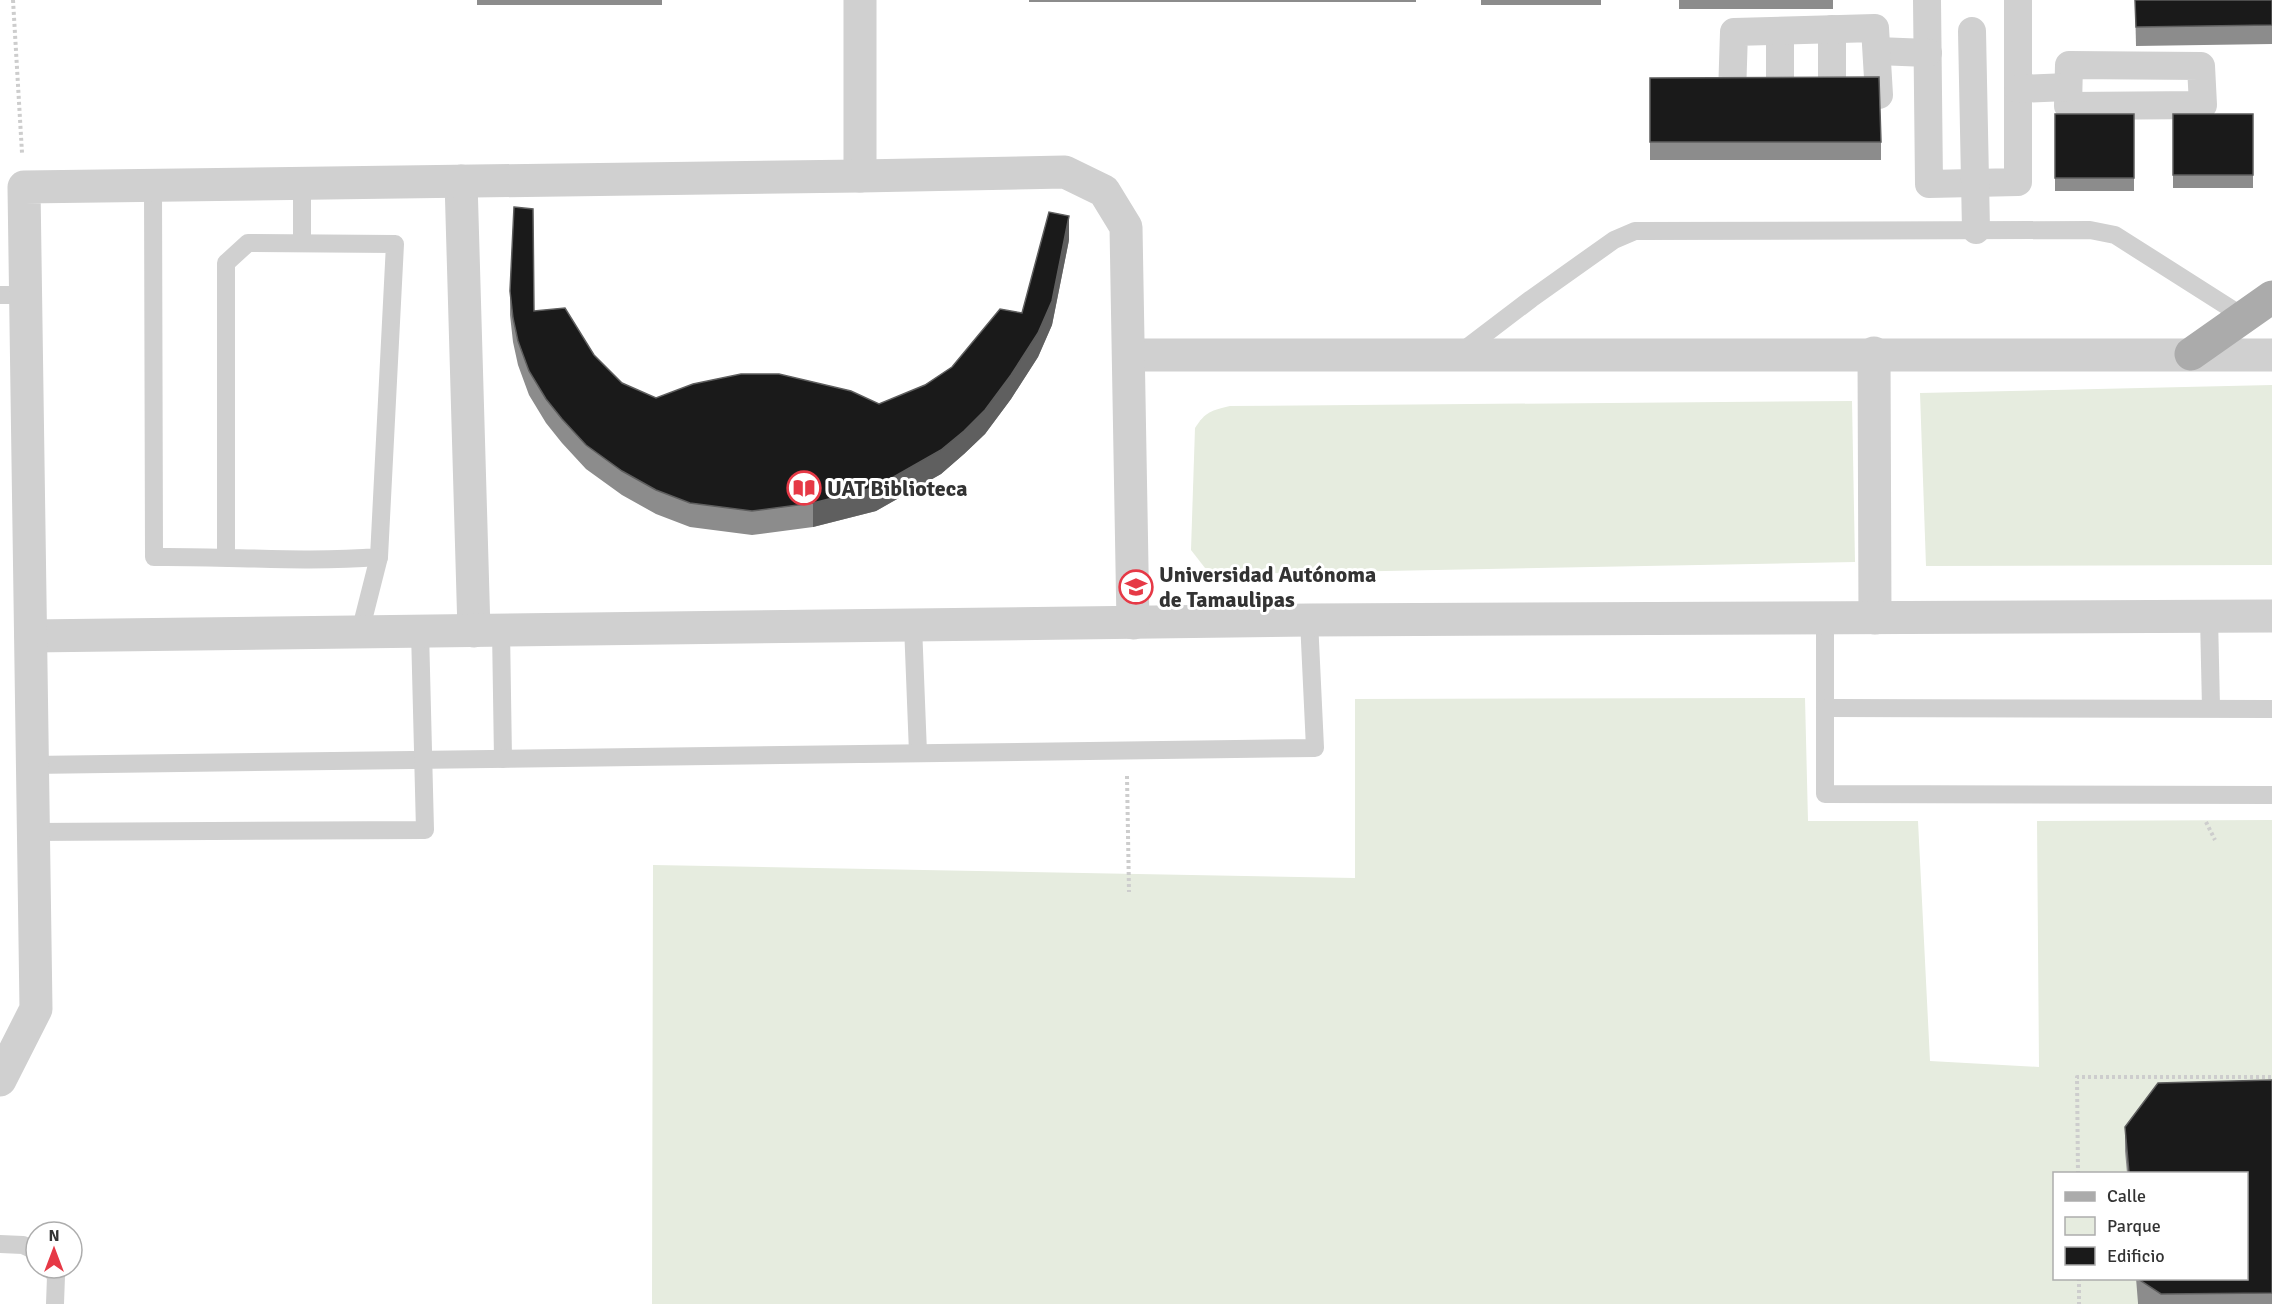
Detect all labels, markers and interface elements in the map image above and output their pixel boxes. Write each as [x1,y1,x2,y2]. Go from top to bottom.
library icon: UAT Biblioteca [786,470,822,506]
place label: UAT Biblioteca [827,475,967,502]
place label: Universidad Autónoma de Tamaulipas [1159,561,1376,613]
school or university icon: Universidad Autónoma de Tamaulipas [1118,569,1154,605]
legend [2053,1172,2248,1280]
text: Calle [2107,1185,2146,1207]
text: Parque [2107,1215,2161,1237]
north arrow [24,1220,84,1280]
text: N [48,1226,60,1246]
text: Edificio [2107,1245,2165,1267]

